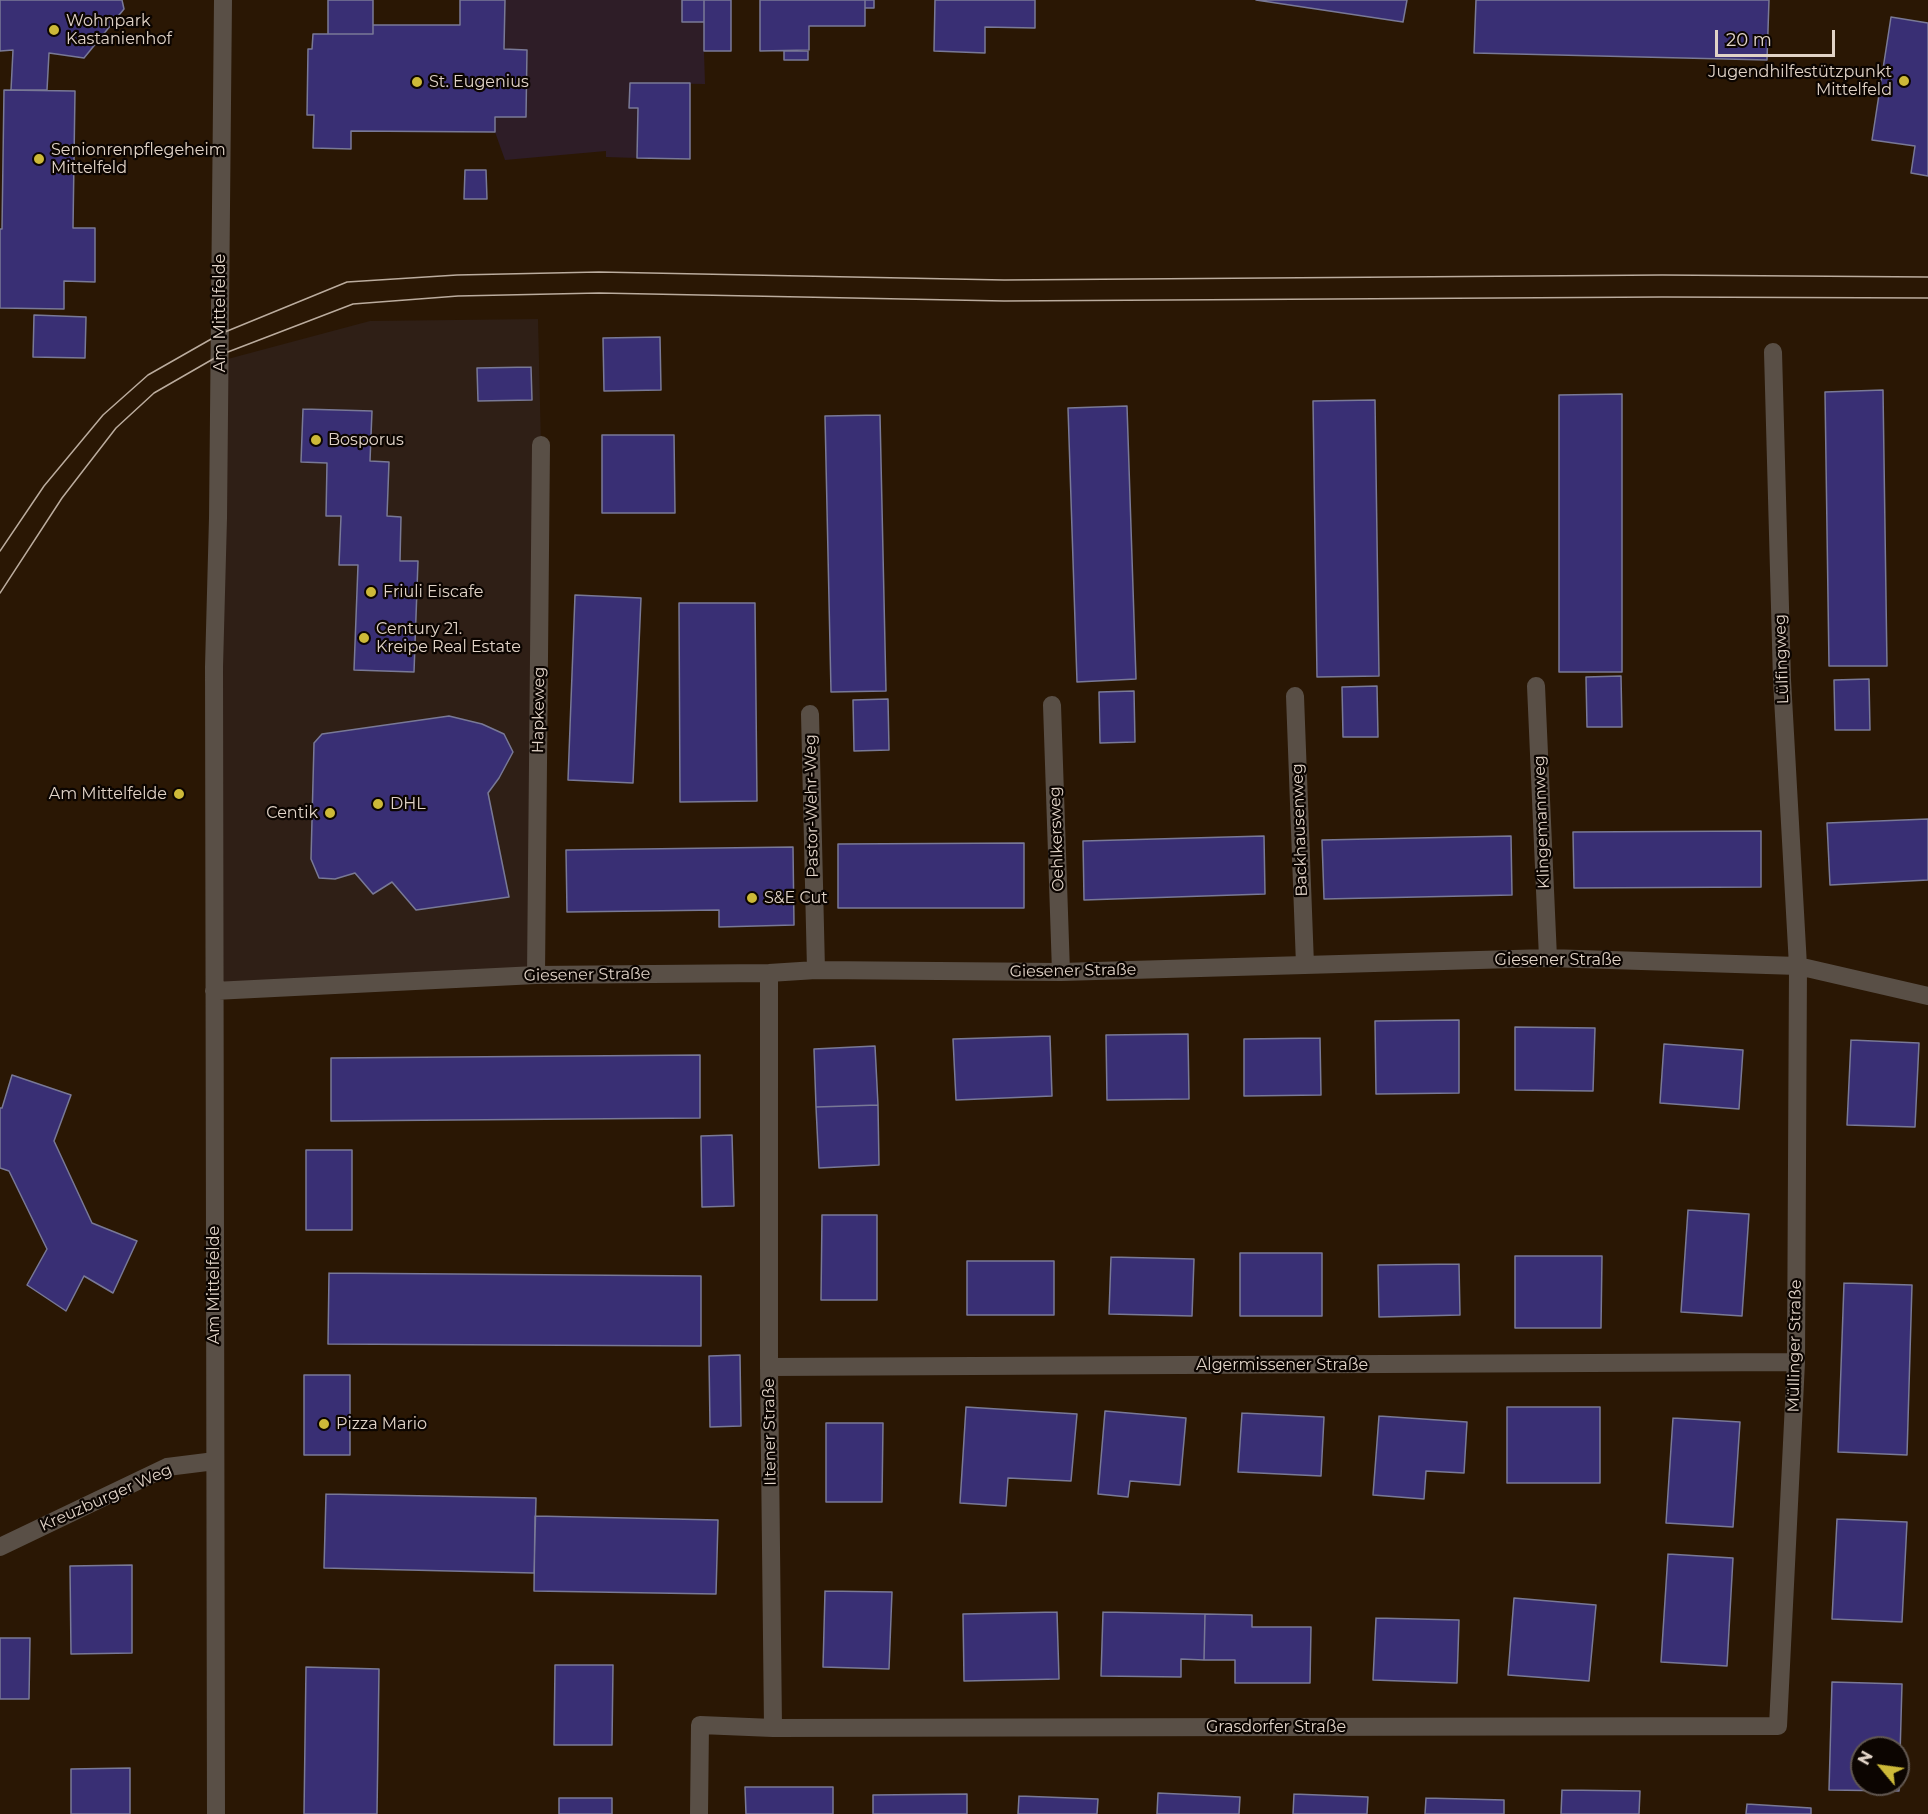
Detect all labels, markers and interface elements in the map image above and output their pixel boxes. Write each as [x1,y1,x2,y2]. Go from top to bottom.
place label: Wohnpark Kastanienhof [66,11,172,49]
scale bar [1718,18,1838,56]
marker: Wohnpark Kastanienhof [47,23,61,37]
text: 20 m [1726,29,1772,51]
place label: Jugendhilfestützpunkt Mittelfeld [1708,62,1892,100]
place label: St. Eugenius [429,72,529,92]
marker: Jugendhilfestützpunkt Mittelfeld [1897,74,1911,88]
marker: St. Eugenius [410,75,424,89]
place label: Senionrenpflegeheim Mittelfeld [51,140,226,178]
marker: Senionrenpflegeheim Mittelfeld [32,152,46,166]
street label: Am Mittelfelde [210,254,230,372]
place label: Bosporus [328,430,404,450]
marker: Bosporus [309,433,323,447]
place label: Friuli Eiscafe [383,582,483,602]
marker: Friuli Eiscafe [364,585,378,599]
street label: Lülfingweg [1771,614,1793,704]
place label: Century 21. Kreipe Real Estate [376,619,521,657]
marker: Century 21. Kreipe Real Estate [357,631,371,645]
street label: Hapkeweg [529,667,549,753]
street label: Pastor-Wehr-Weg [801,734,823,878]
street label: Klingemannweg [1530,755,1554,889]
street label: Backhausenweg [1288,763,1312,897]
place label: Am Mittelfelde [49,784,167,804]
street label: Oehlkersweg [1046,786,1068,892]
marker: Am Mittelfelde [172,787,186,801]
place label: DHL [390,794,426,814]
marker: DHL [371,797,385,811]
place label: Centik [266,803,318,823]
marker: Centik [323,806,337,820]
place label: S&E Cut [764,888,828,908]
marker: S&E Cut [745,891,759,905]
street label: Giesener Straße [1495,950,1621,970]
street label: Giesener Straße [1009,960,1137,982]
street label: Giesener Straße [523,964,651,986]
street label: Am Mittelfelde [204,1226,224,1344]
street label: Müllinger Straße [1784,1279,1806,1413]
street label: Algermissener Straße [1196,1355,1368,1375]
street label: Iltener Straße [759,1378,781,1486]
place label: Pizza Mario [336,1414,427,1434]
marker: Pizza Mario [317,1417,331,1431]
street label: Kreuzburger Weg [37,1460,175,1536]
street label: Grasdorfer Straße [1206,1717,1346,1737]
north arrow [1850,1736,1910,1796]
text: N [1854,1748,1877,1768]

